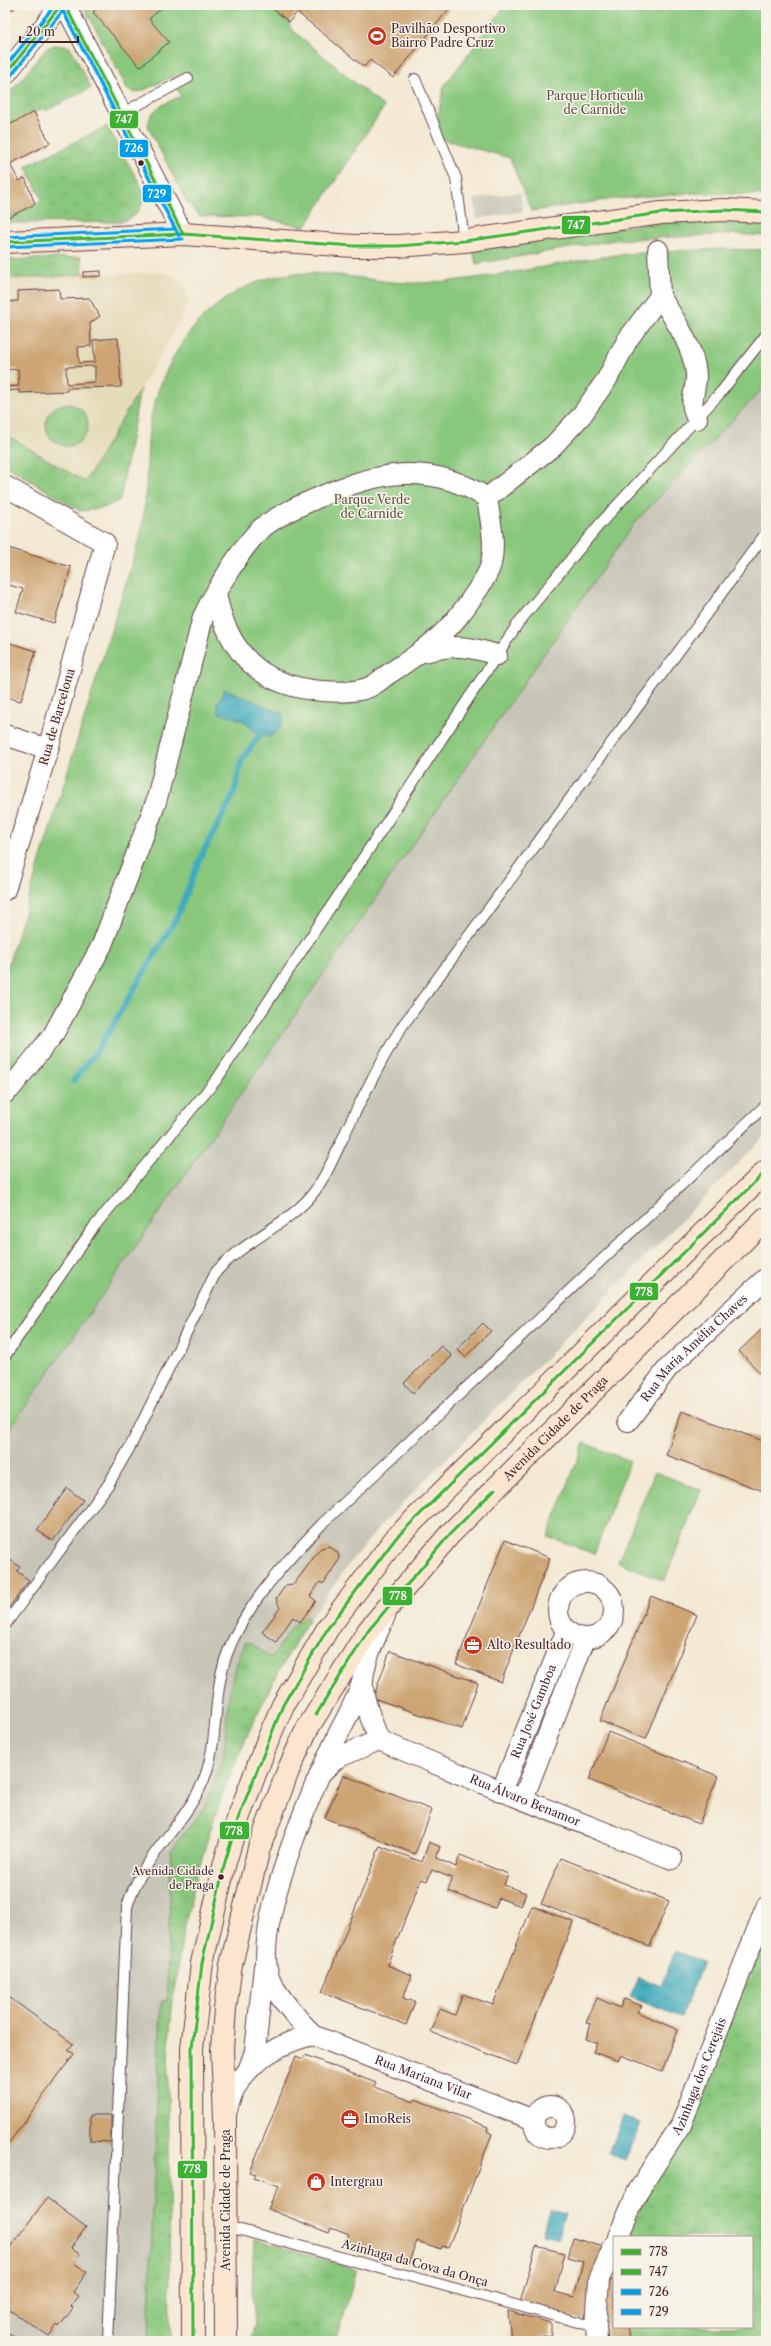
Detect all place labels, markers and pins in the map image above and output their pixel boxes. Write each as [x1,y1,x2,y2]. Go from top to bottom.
place label: Pavilhão Desportivo Bairro Padre Cruz [391,21,506,50]
sports icon: Pavilhão Desportivo Bairro Padre Cruz [366,25,388,47]
unlabelled marker [136,158,146,168]
office icon: Alto Resultado [462,1634,484,1656]
place label: Alto Resultado [486,1637,571,1652]
place label: Avenida Cidade de Praga [131,1864,214,1892]
marker: Avenida Cidade de Praga [216,1872,226,1882]
office icon: ImoReis [339,2108,361,2130]
place label: ImoReis [364,2111,411,2126]
shop icon: Intergrau [305,2171,327,2193]
place label: Intergrau [330,2174,384,2189]

